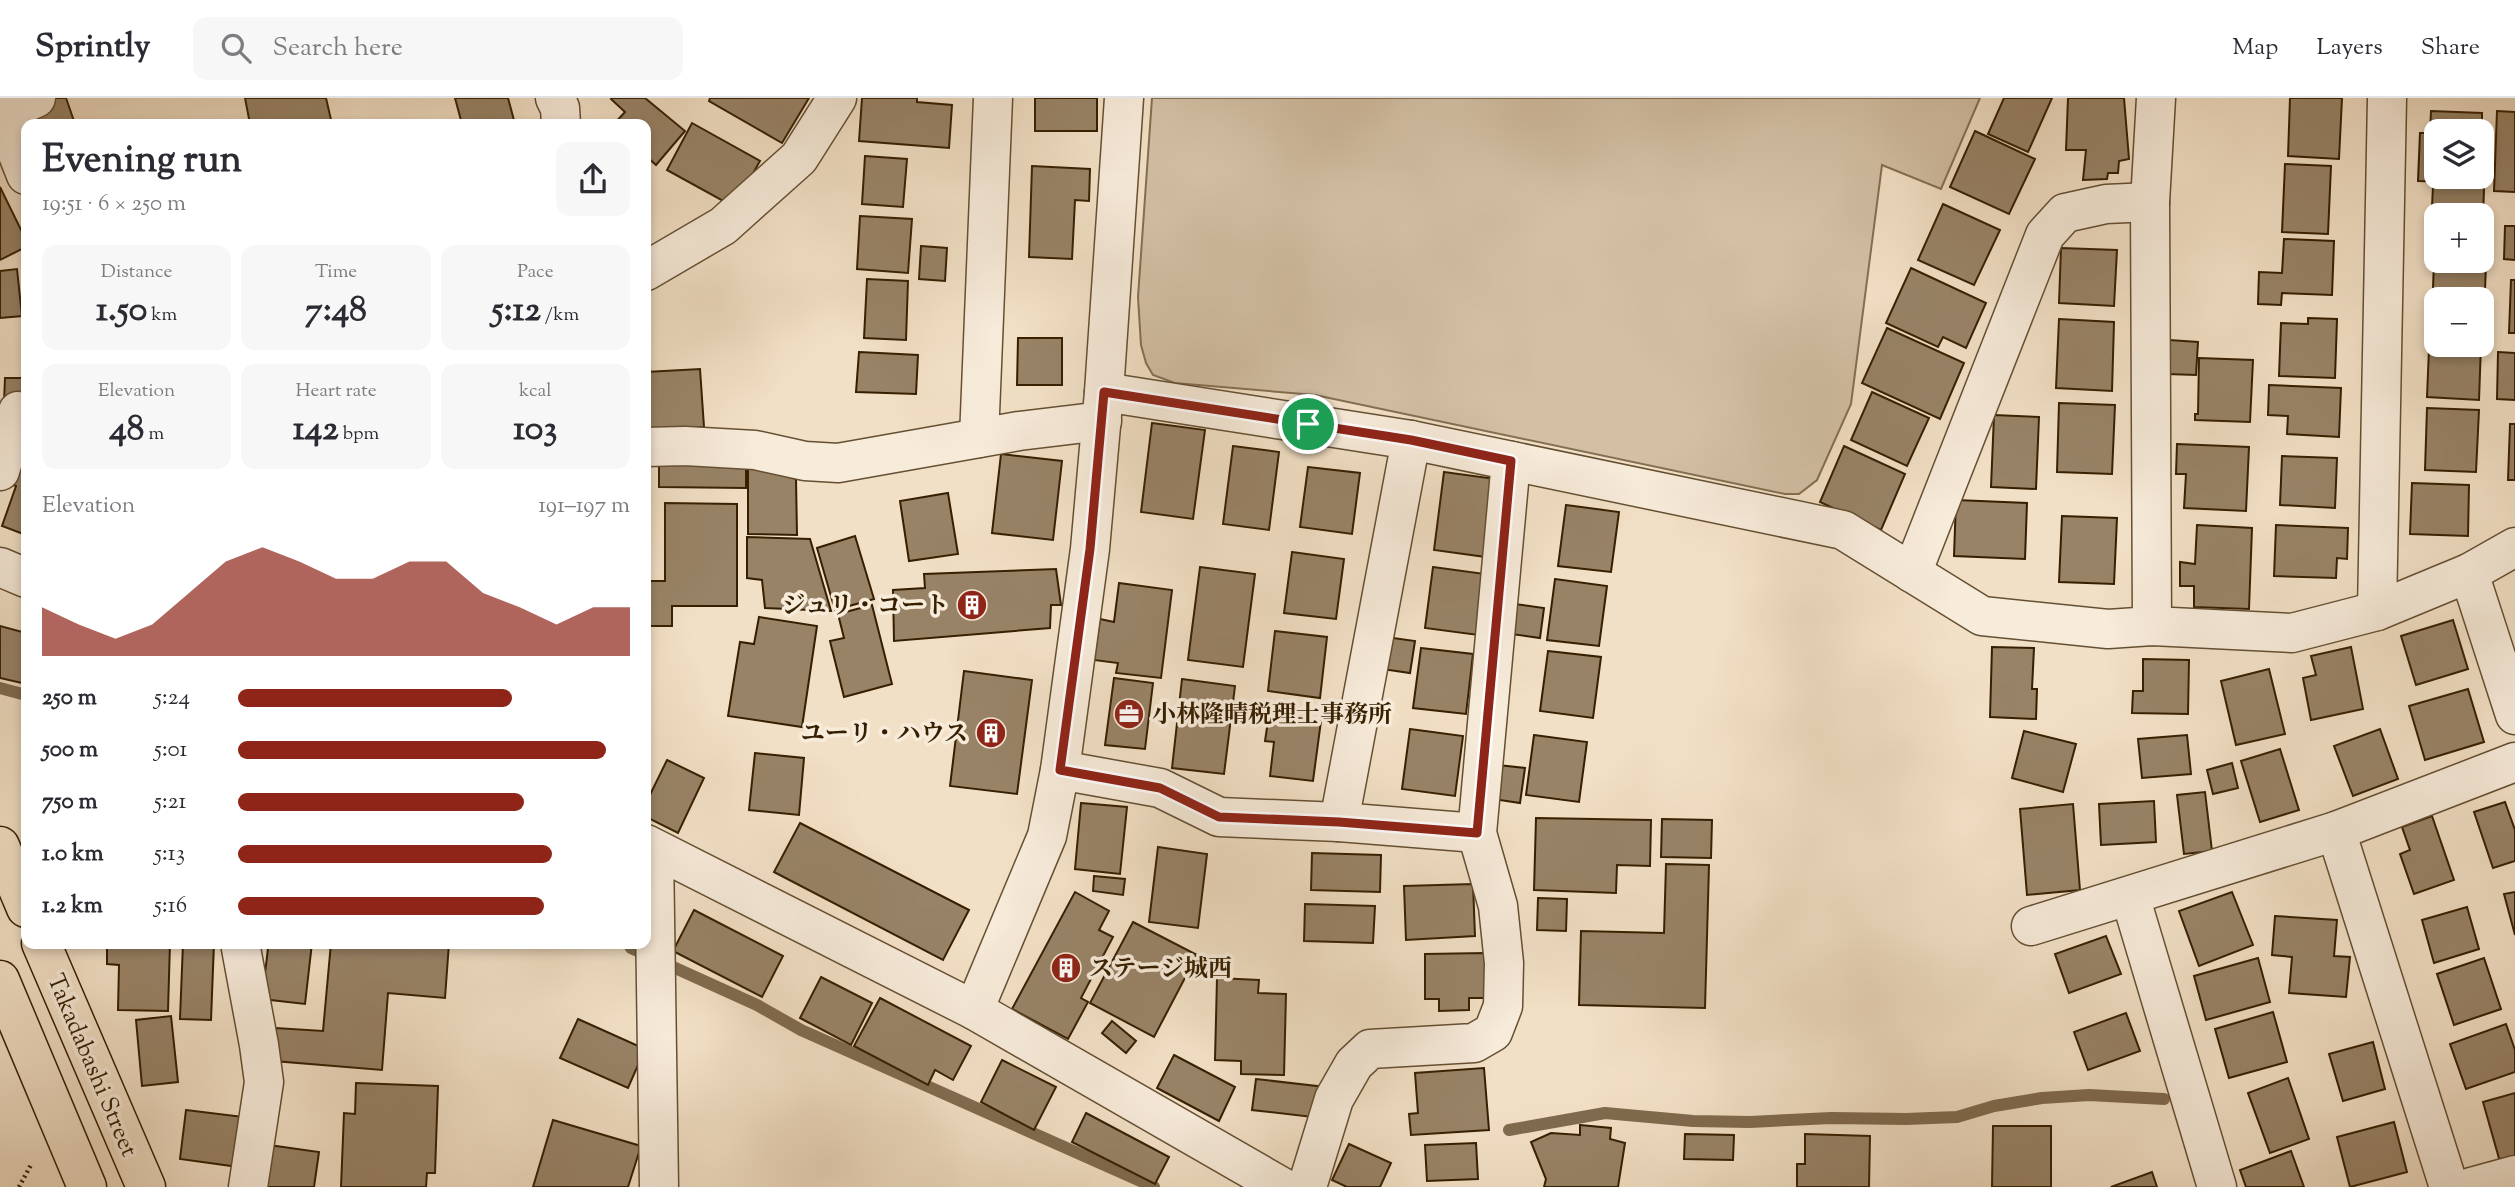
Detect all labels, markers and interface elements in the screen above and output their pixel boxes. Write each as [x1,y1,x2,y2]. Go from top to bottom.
search box [193,17,683,80]
text: Sprintly [35,24,151,72]
icon: search [217,29,255,67]
text: Search here [273,30,403,67]
text: Map [2232,31,2278,65]
text: Layers [2316,31,2383,65]
text: Share [2421,31,2480,65]
map controls [2424,119,2494,357]
button: layers [2424,119,2494,189]
text: Evening run [42,135,242,189]
button: share [556,142,630,216]
text: 19:51 · 6 × 250 m [42,188,186,221]
button: + [2424,203,2494,273]
text: Distance [101,259,172,286]
text: Time [315,259,357,286]
text: Pace [517,259,554,286]
text: 1.50 [96,286,147,337]
text: 7:48 [305,286,367,337]
text: 5:12 [491,286,541,337]
button: − [2424,287,2494,357]
text: km [147,302,177,329]
text: /km [541,302,579,329]
text: Elevation [98,378,175,405]
text: Heart rate [295,378,377,405]
text: kcal [519,378,552,405]
pin [1278,394,1338,454]
text: 48 [109,405,144,456]
text: 142 [293,405,339,456]
text: 103 [513,405,557,456]
icon: arrive [1289,405,1327,443]
text: m [144,421,164,448]
text: bpm [339,421,379,448]
text: Elevation [42,490,135,523]
text: 191–197 m [538,490,630,523]
building icon: ジュリ・コート [955,588,989,622]
place label: ジュリ・コート [781,590,949,624]
text: 250 m [42,682,97,715]
text: 5:24 [154,682,190,715]
office icon: 小林隆晴税理士事務所 [1112,697,1146,731]
place label: 小林隆晴税理士事務所 [1152,699,1392,733]
building icon: ユーリ・ハウス [974,716,1008,750]
place label: ユーリ・ハウス [801,718,968,752]
text: 500 m [42,734,98,767]
text: 5:01 [154,734,187,767]
text: 750 m [42,786,97,819]
text: 5:21 [154,786,186,819]
text: 1.0 km [42,838,104,871]
text: 5:13 [154,838,185,871]
text: 1.2 km [42,890,103,923]
text: 5:16 [154,890,187,923]
building icon: ステージ城西 [1049,951,1083,985]
place label: ステージ城西 [1089,953,1232,987]
street label: Takadabashi Street [37,969,145,1162]

